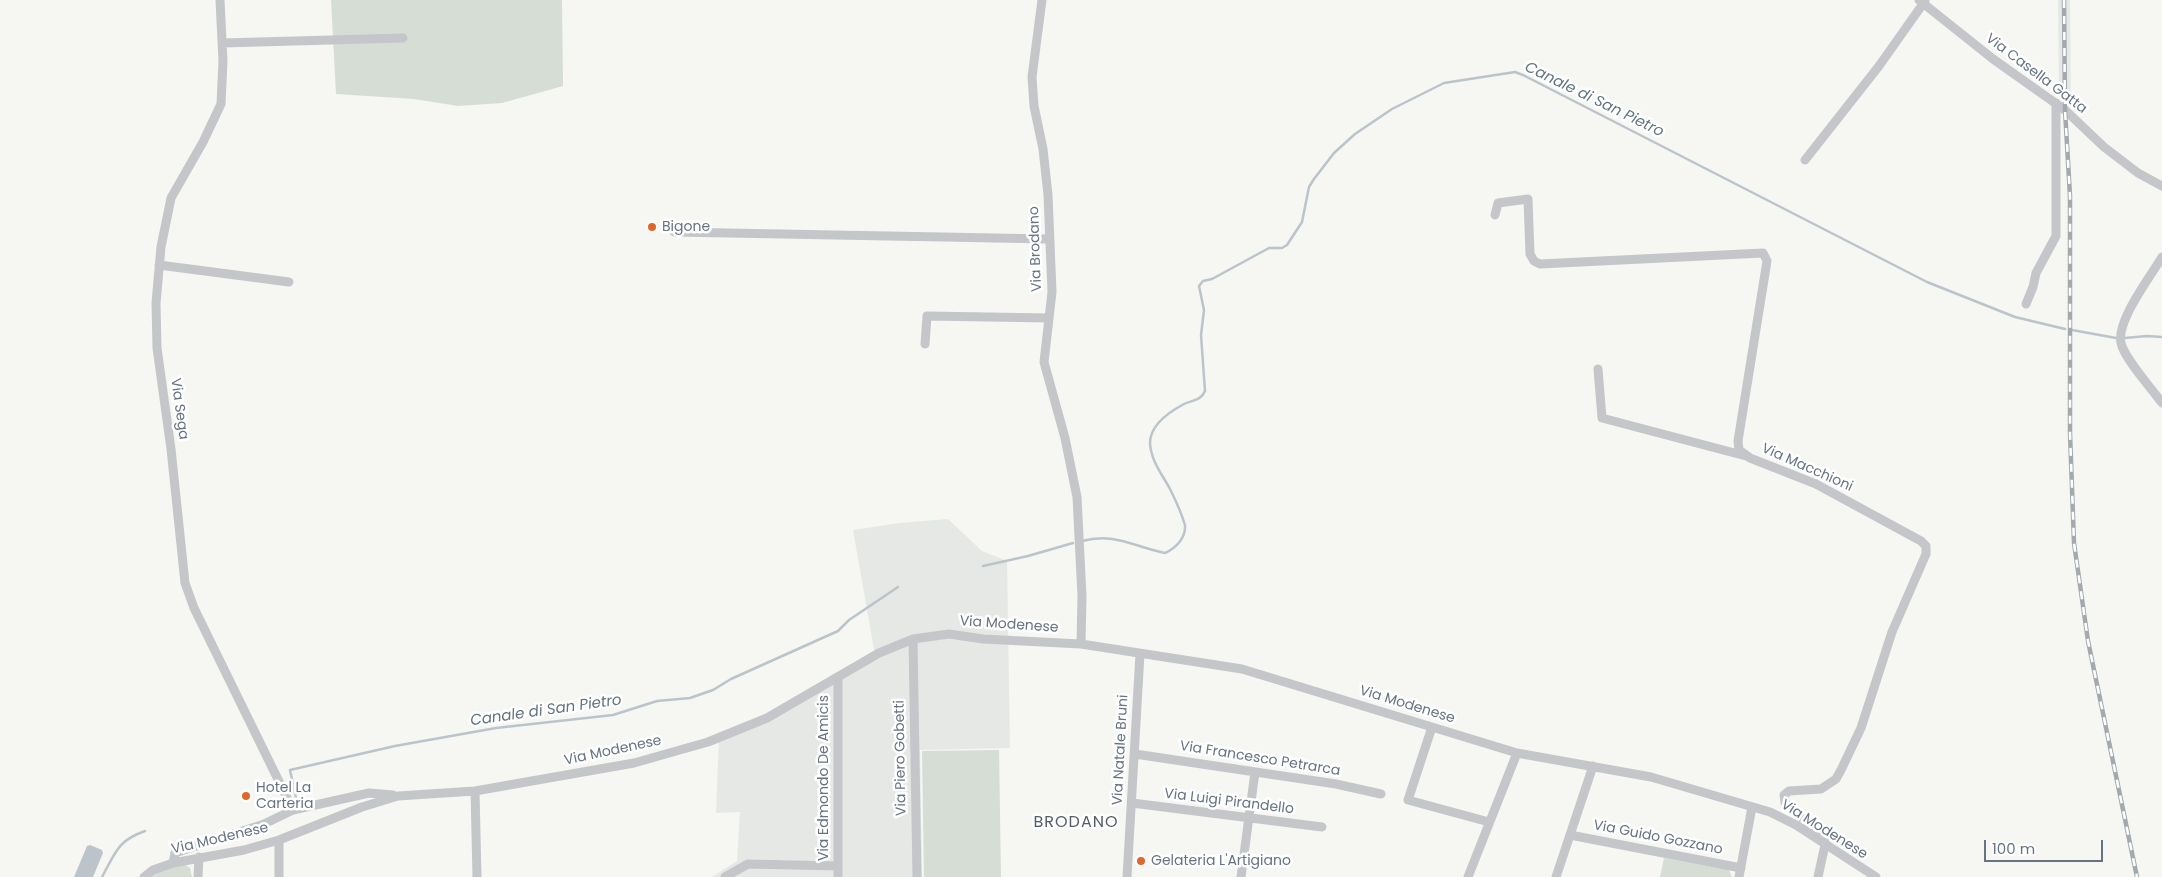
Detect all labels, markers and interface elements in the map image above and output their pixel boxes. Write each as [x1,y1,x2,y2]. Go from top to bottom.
street label: Via Casella Gatta [1982,30,2090,118]
water label: Canale di San Pietro [1522,58,1666,142]
street label: Via Brodano [1026,206,1046,292]
place label: Bigone [662,219,710,235]
marker: Bigone [646,221,658,233]
street label: Via Sega [166,377,192,441]
street label: Via Macchioni [1759,440,1855,496]
street label: Via Modenese [959,613,1059,637]
street label: Via Modenese [1357,683,1457,727]
water label: Canale di San Pietro [469,691,623,731]
street label: Via Natale Bruni [1110,694,1132,806]
street label: Via Edmondo De Amicis [816,695,832,861]
street label: Via Piero Gobetti [892,700,910,816]
street label: Via Modenese [563,733,663,769]
street label: Via Francesco Petrarca [1179,738,1341,780]
place label: Hotel La Carteria [256,780,313,812]
street label: Via Luigi Pirandello [1163,786,1295,818]
marker: Hotel La Carteria [240,790,252,802]
street label: Via Modenese [1778,797,1870,863]
district label: BRODANO [1033,813,1119,833]
street label: Via Guido Gozzano [1592,817,1724,859]
street label: Via Modenese [170,820,270,858]
scale bar [1987,830,2106,862]
text: 100 m [1992,838,2035,859]
place label: Gelateria L'Artigiano [1151,853,1291,869]
marker: Gelateria L'Artigiano [1135,855,1147,867]

